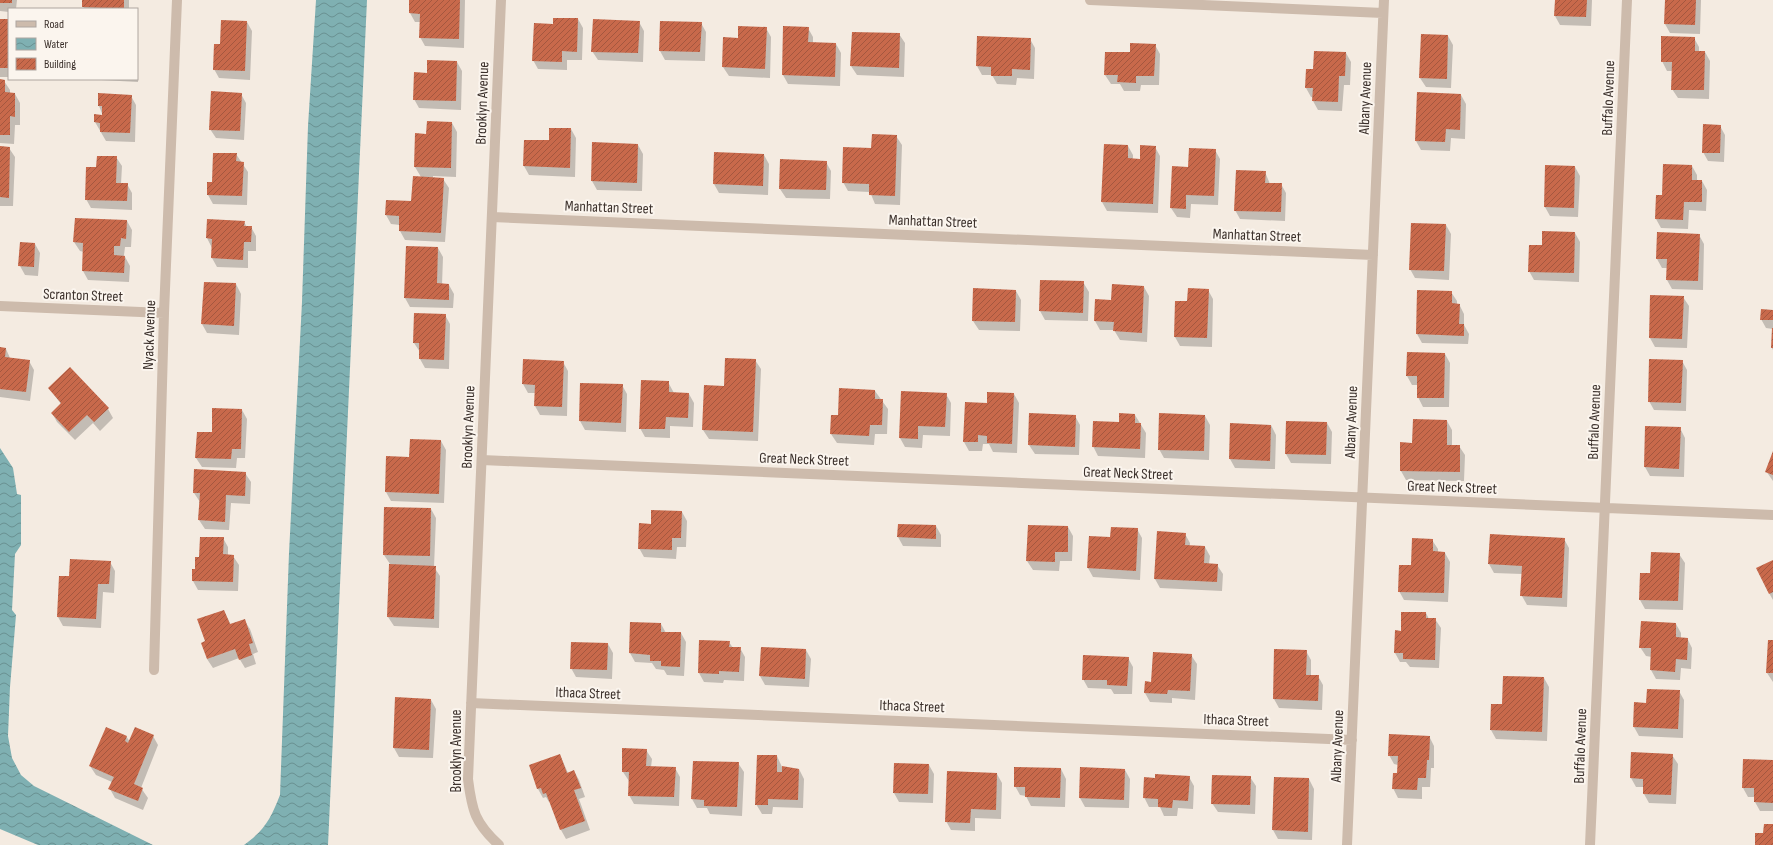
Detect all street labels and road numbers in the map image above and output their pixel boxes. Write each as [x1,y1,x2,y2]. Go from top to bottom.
street label: Buffalo Avenue [1598,60,1619,136]
street label: Brooklyn Avenue [472,61,493,145]
street label: Albany Avenue [1355,61,1376,136]
street label: Manhattan Street [564,196,654,219]
street label: Manhattan Street [888,210,978,233]
street label: Manhattan Street [1212,224,1302,247]
street label: Scranton Street [43,285,124,306]
street label: Nyack Avenue [139,300,160,370]
street label: Buffalo Avenue [1584,384,1605,460]
street label: Brooklyn Avenue [458,385,479,469]
street label: Albany Avenue [1341,385,1362,460]
street label: Great Neck Street [759,448,850,471]
street label: Great Neck Street [1083,462,1174,485]
street label: Great Neck Street [1407,476,1498,499]
street label: Ithaca Street [555,683,621,704]
street label: Ithaca Street [879,696,945,717]
street label: Buffalo Avenue [1570,708,1591,784]
street label: Albany Avenue [1327,709,1348,784]
street label: Brooklyn Avenue [447,710,466,792]
street label: Ithaca Street [1203,710,1269,731]

